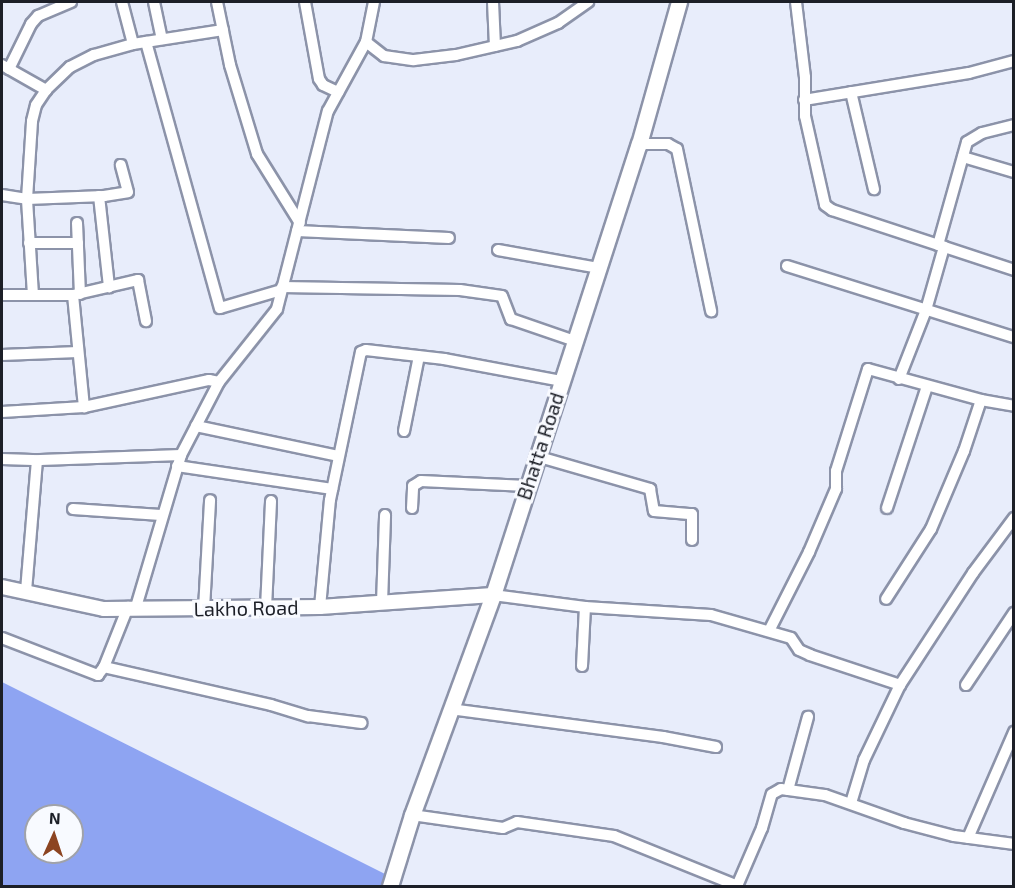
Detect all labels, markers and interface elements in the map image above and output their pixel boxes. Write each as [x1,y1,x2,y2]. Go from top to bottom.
street label: Bhatta Road [511,389,569,503]
street label: Lakho Road [193,595,299,621]
north arrow [24,804,84,864]
text: N [49,808,61,827]

